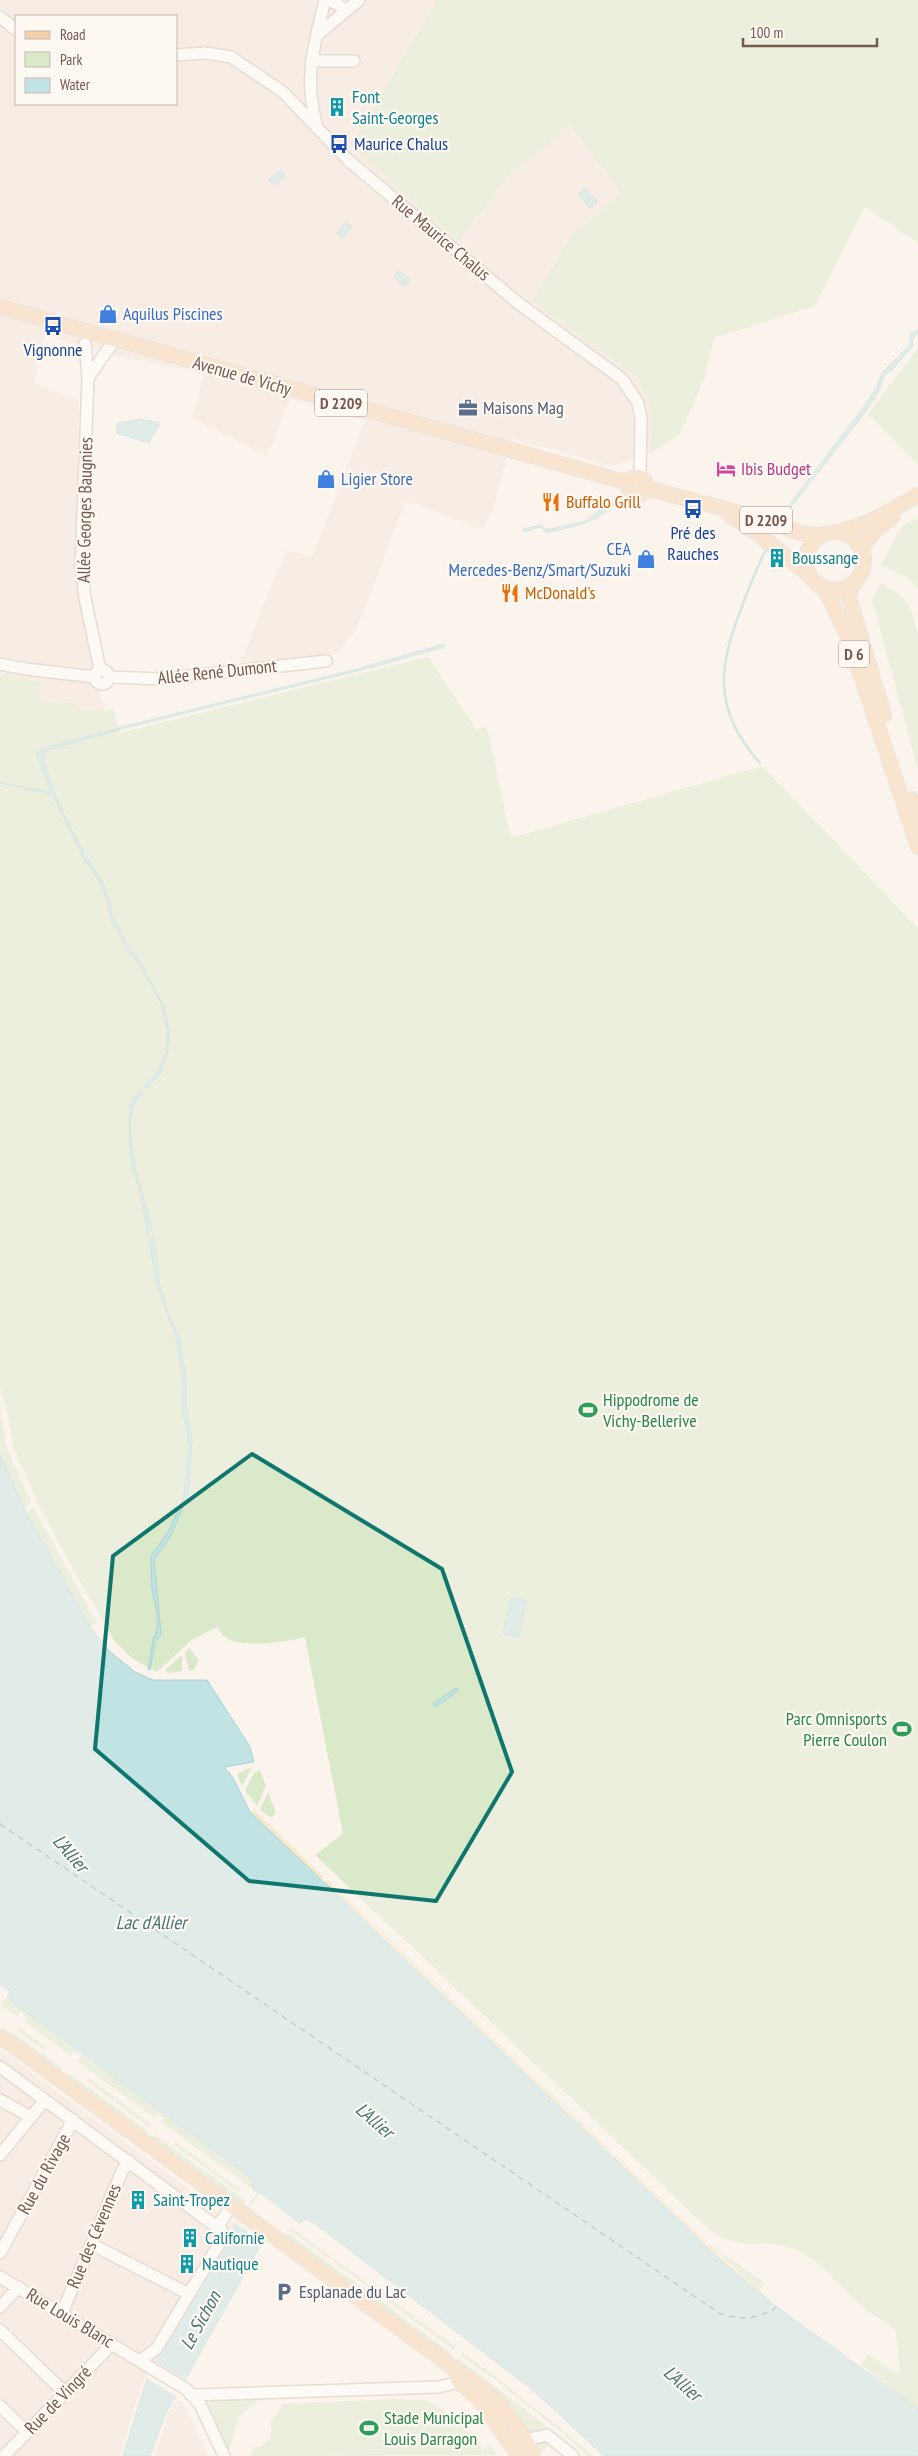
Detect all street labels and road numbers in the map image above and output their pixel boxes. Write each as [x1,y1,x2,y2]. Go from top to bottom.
street label: Rue Maurice Chalus [387,190,495,286]
street label: Avenue de Vichy [190,351,294,401]
road number: D 2209 [315,389,367,416]
street label: Allée Georges Baugnies [72,437,97,583]
road number: D 2209 [740,506,792,534]
road number: D 6 [839,641,869,668]
street label: Allée René Dumont [156,654,278,689]
street label: Rue du Rivage [12,2129,75,2218]
street label: Rue des Cévennes [61,2180,126,2292]
street label: Rue Louis Blanc [22,2282,119,2353]
street label: Rue de Vingré [19,2361,96,2439]

